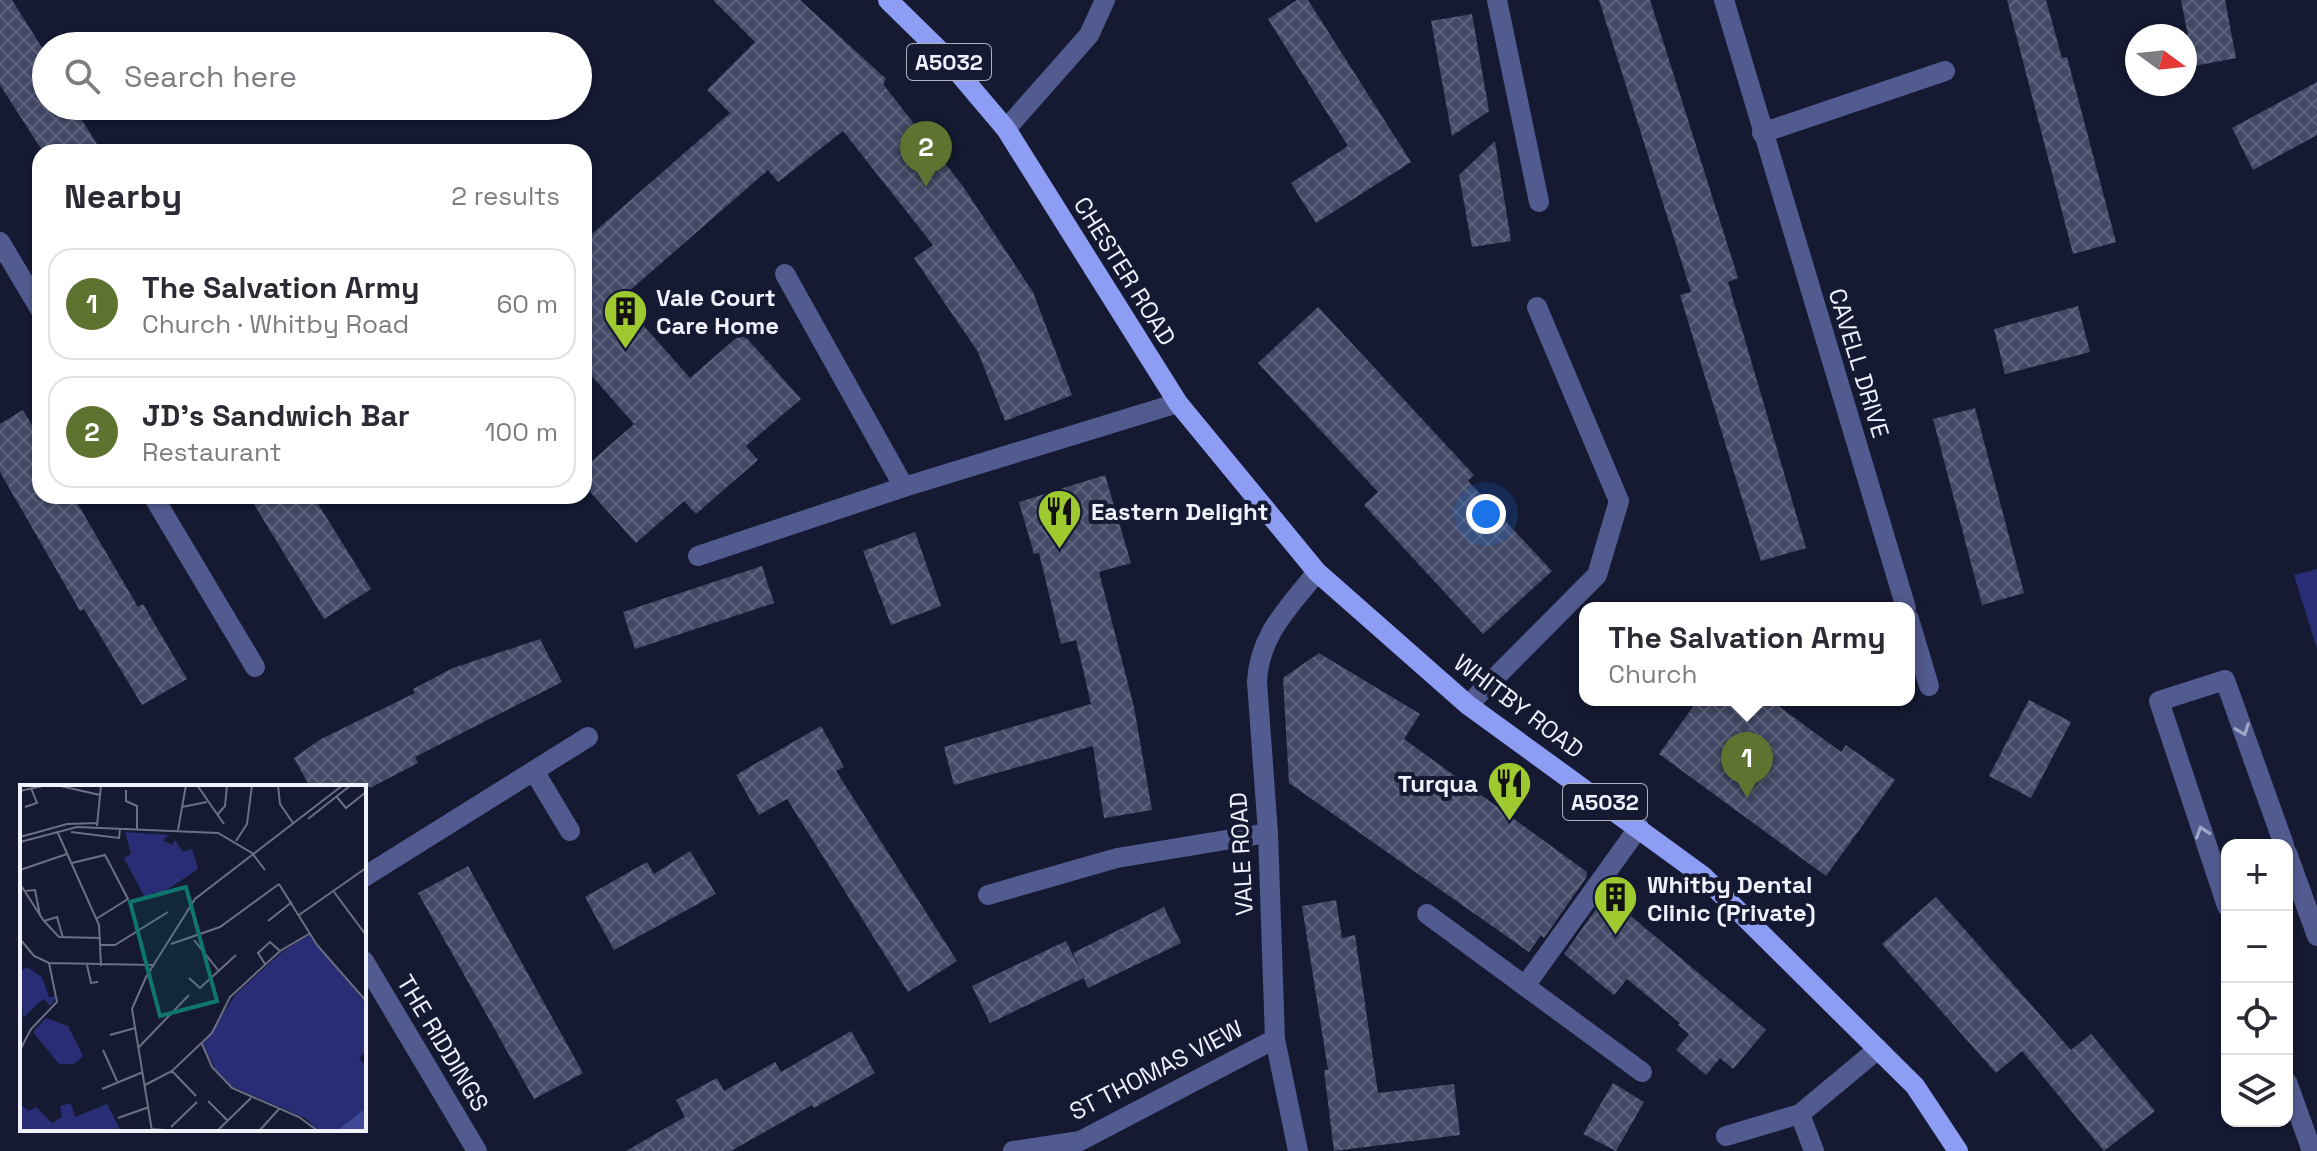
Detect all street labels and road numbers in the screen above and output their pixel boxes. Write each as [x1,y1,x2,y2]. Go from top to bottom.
road number: A5032 [907,44,991,80]
street label: CHESTER ROAD [1067,191,1183,351]
street label: CAVELL DRIVE [1822,285,1896,441]
street label: WHITBY ROAD [1448,647,1590,765]
road number: A5032 [1563,784,1647,820]
street label: VALE ROAD [1222,792,1260,916]
street label: THE RIDDINGS [390,969,496,1117]
street label: ST THOMAS VIEW [1064,1013,1248,1127]

